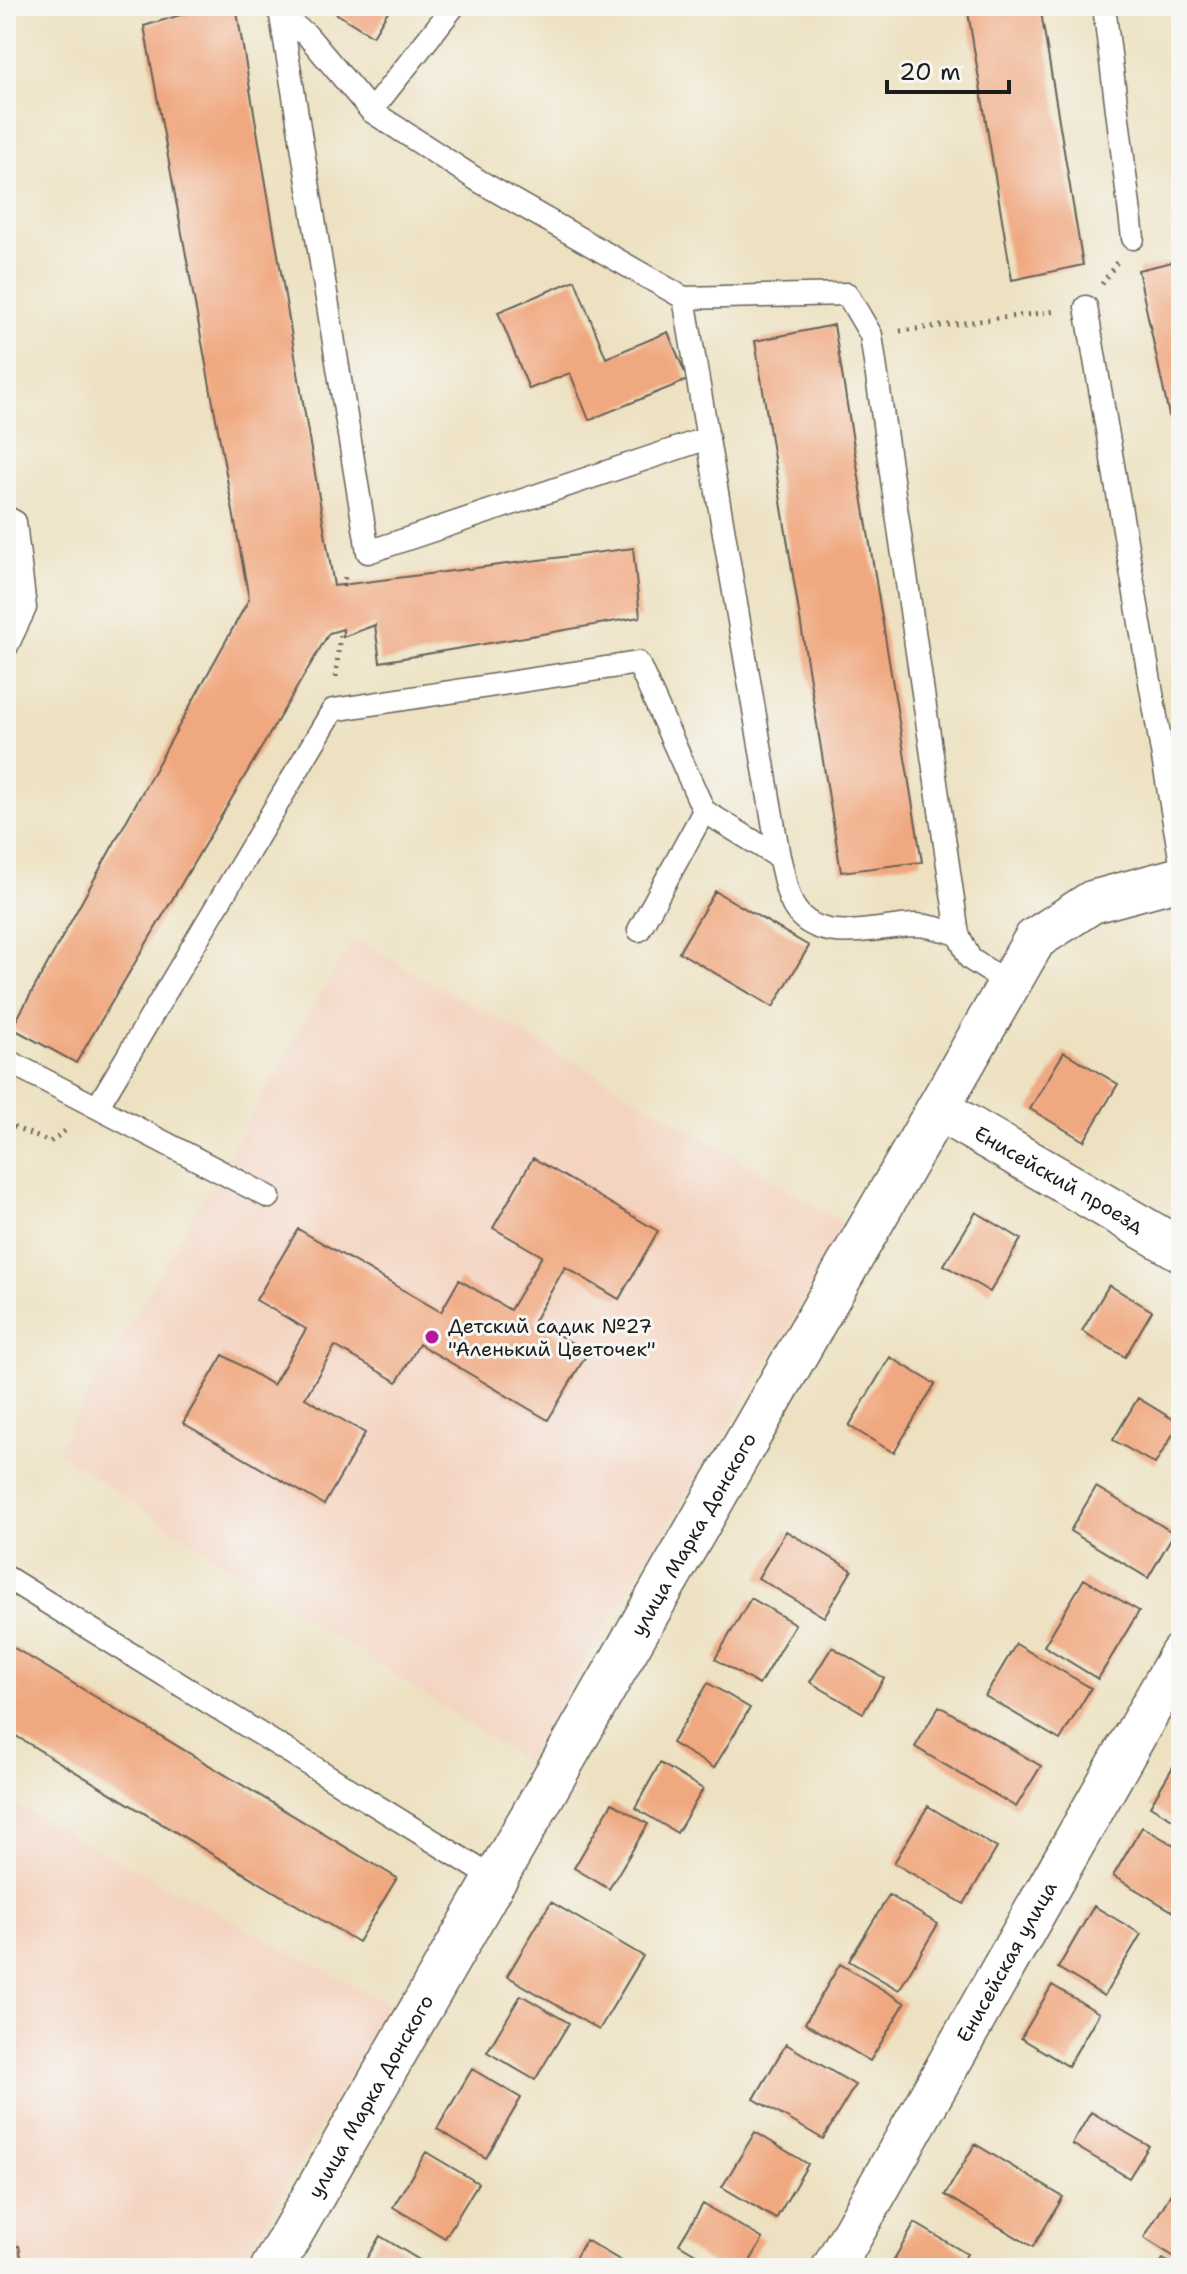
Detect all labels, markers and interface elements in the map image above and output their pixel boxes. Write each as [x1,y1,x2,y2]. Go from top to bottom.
scale bar [887,44,1009,94]
text: 20 m [899,56,961,88]
street label: Енисейский проезд [970,1120,1149,1239]
place label: Детский садик №27 "Аленький Цветочек" [448,1313,656,1362]
marker: Детский садик №27 "Аленький Цветочек" [423,1328,441,1346]
street label: улица Марка Донского [625,1428,762,1641]
street label: Енисейская улица [951,1876,1063,2047]
street label: улица Марка Донского [302,1990,439,2203]

